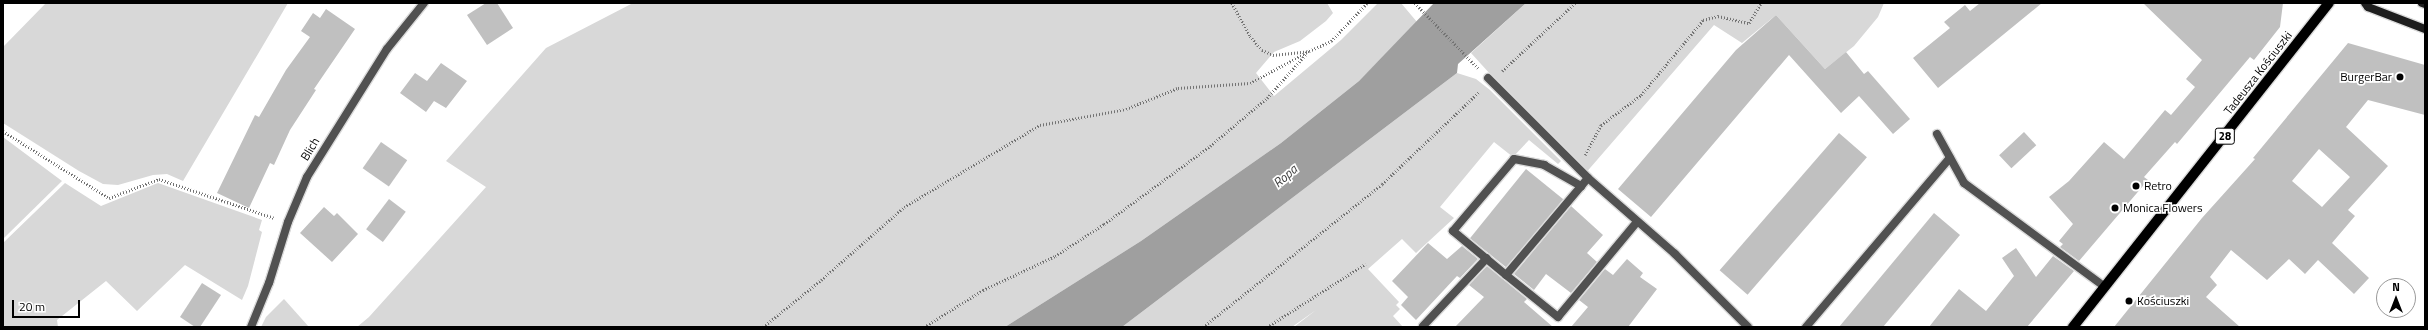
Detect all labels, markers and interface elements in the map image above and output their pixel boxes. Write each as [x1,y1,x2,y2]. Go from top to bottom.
street label: Tadeusza Kościuszki [2221,28,2295,118]
place label: BurgerBar [2340,70,2392,84]
marker: BurgerBar [2395,72,2405,82]
road number: 28 [2214,127,2236,145]
street label: Blich [298,135,322,163]
water label: Ropa [1270,161,1300,191]
place label: Retro [2144,179,2172,193]
marker: Retro [2131,181,2141,191]
place label: Monica Flowers [2123,201,2203,215]
marker: Monica Flowers [2110,203,2120,213]
north arrow [2376,278,2416,318]
text: N [2392,279,2400,295]
scale bar [14,292,82,318]
place label: Kościuszki [2137,294,2189,308]
marker: Kościuszki [2124,296,2134,306]
text: 20 m [19,297,45,316]

